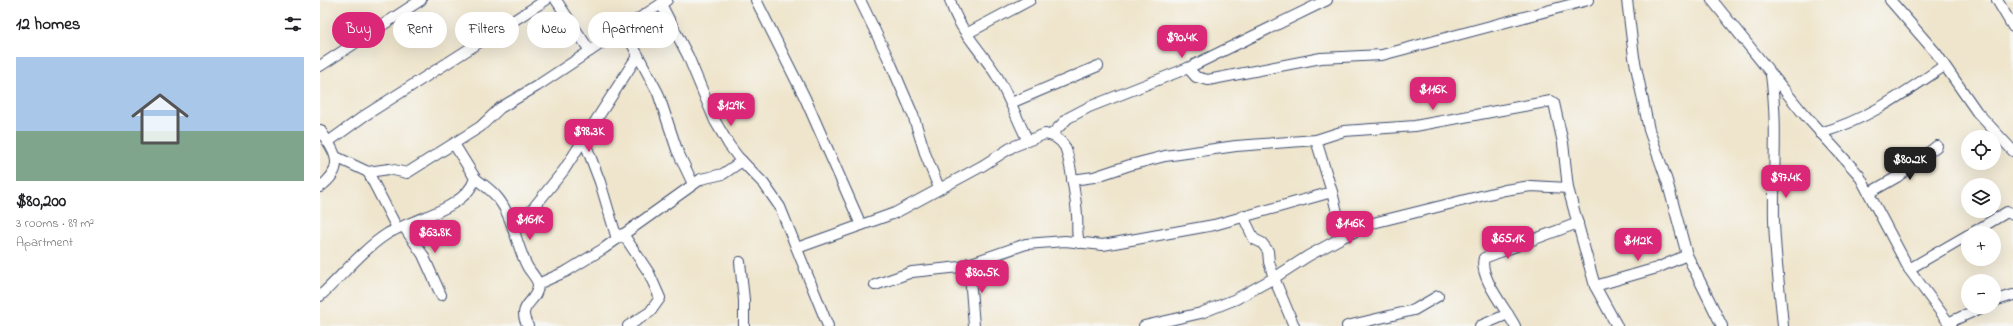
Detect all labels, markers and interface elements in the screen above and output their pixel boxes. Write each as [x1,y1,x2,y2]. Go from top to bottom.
text: 12 homes [16,12,80,37]
chip: Buy [332,12,385,48]
chip: Rent [393,12,447,48]
chip: Filters [455,12,519,48]
chip: New [527,12,580,48]
chip: Apartment [588,12,678,48]
icon: filters [282,13,304,35]
pin: $90.4K [1149,25,1215,59]
text: $90.4K [1166,28,1198,47]
pin: $116K [1405,77,1461,111]
text: $116K [1419,80,1447,99]
icon: home [124,83,196,155]
pin: $129K [703,93,759,127]
text: $129K [717,96,745,115]
pin: $98.3K [556,119,622,153]
text: $98.3K [574,122,604,141]
map controls [1961,130,2001,314]
button: locate [1961,130,2001,170]
pin: $80.2K [1877,147,1943,181]
text: $80.2K [1893,150,1927,169]
pin: $97.4K [1753,165,1819,199]
text: $97.4K [1770,168,1802,187]
button: layers [1961,178,2001,218]
text: $80,200 [16,189,66,214]
pin: $161K [502,207,558,241]
text: $161K [516,210,544,229]
pin: $146K [1322,211,1378,245]
text: 3 rooms · 89 m² [16,214,94,233]
text: $146K [1335,214,1365,233]
pin: $63.8K [402,220,468,254]
text: $63.8K [419,223,451,242]
pin: $65.1K [1475,226,1541,260]
button: + [1961,226,2001,266]
pin: $112K [1610,228,1666,262]
text: $65.1K [1491,229,1525,248]
text: $112K [1624,231,1652,250]
text: Apartment [16,233,73,252]
pin: $80.5K [949,260,1015,294]
text: $80.5K [965,263,999,282]
button: − [1961,274,2001,314]

